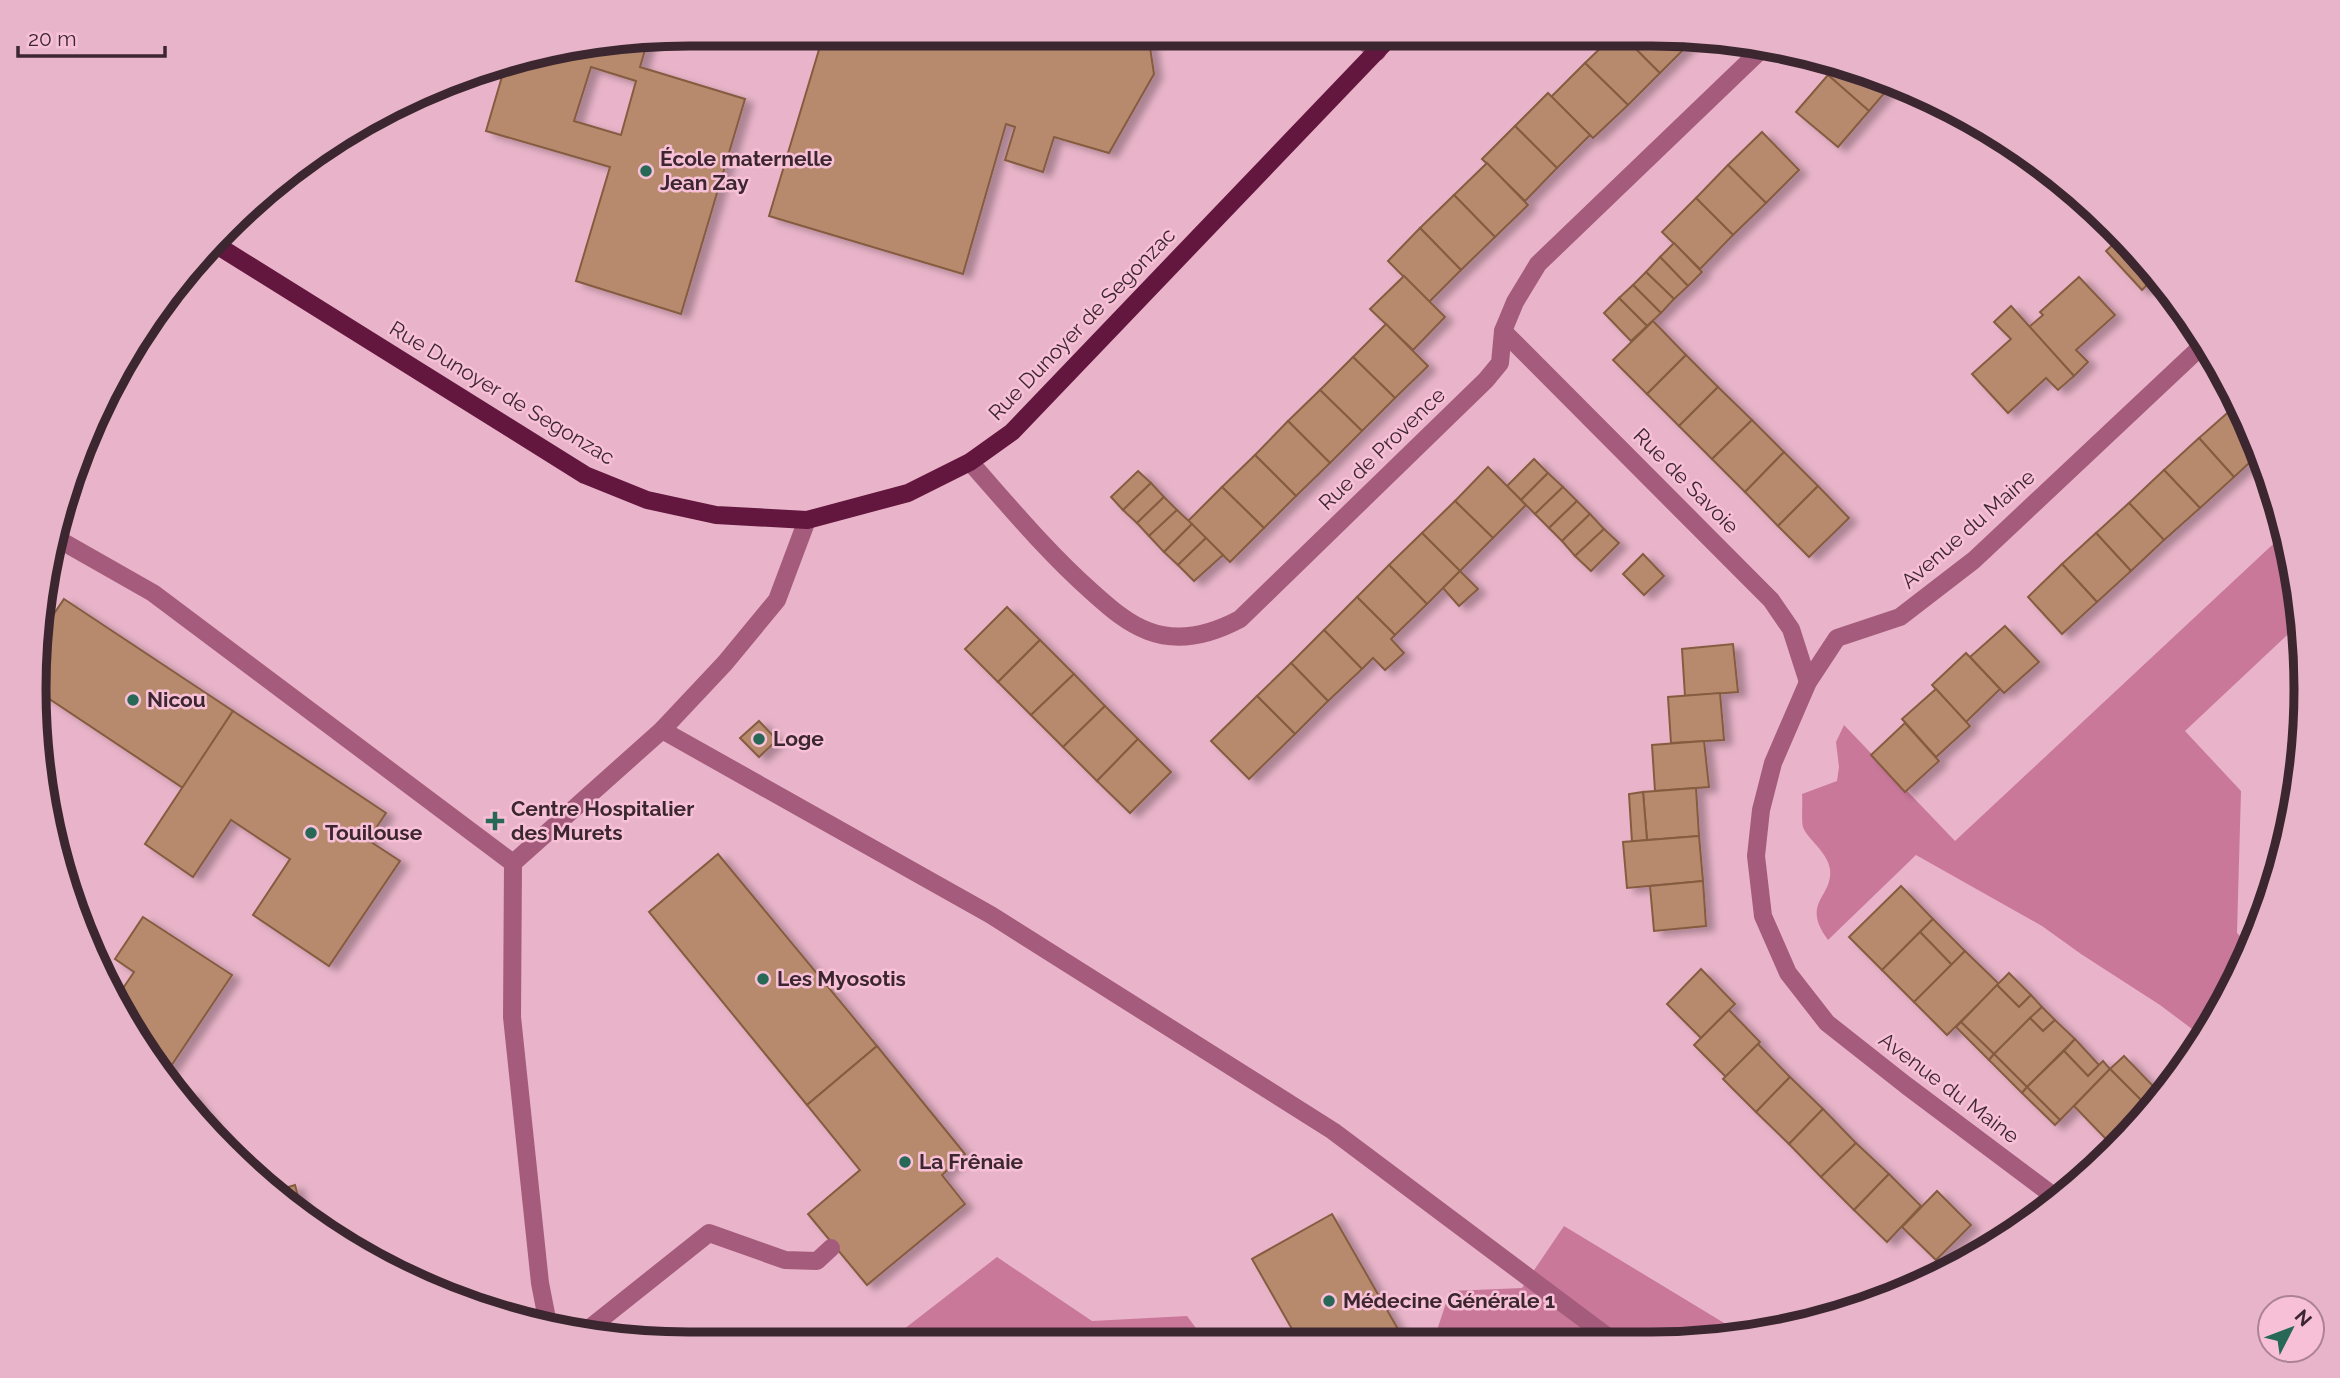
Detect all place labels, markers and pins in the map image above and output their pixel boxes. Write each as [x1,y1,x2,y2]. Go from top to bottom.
place label: École maternelle Jean Zay [660,146,833,195]
marker: École maternelle Jean Zay [638,163,654,179]
place label: Nicou [147,687,206,712]
marker: Nicou [125,692,141,708]
place label: Loge [773,726,824,751]
marker: Loge [751,731,767,747]
place label: Centre Hospitalier des Murets [511,796,694,845]
marker: Centre Hospitalier des Murets [485,811,505,831]
place label: Touilouse [325,820,423,845]
marker: Touilouse [303,825,319,841]
place label: Les Myosotis [777,966,906,991]
marker: Les Myosotis [755,971,771,987]
place label: La Frênaie [919,1149,1024,1174]
marker: La Frênaie [897,1154,913,1170]
place label: Médecine Générale 1 [1343,1288,1555,1313]
marker: Médecine Générale 1 [1321,1293,1337,1309]

